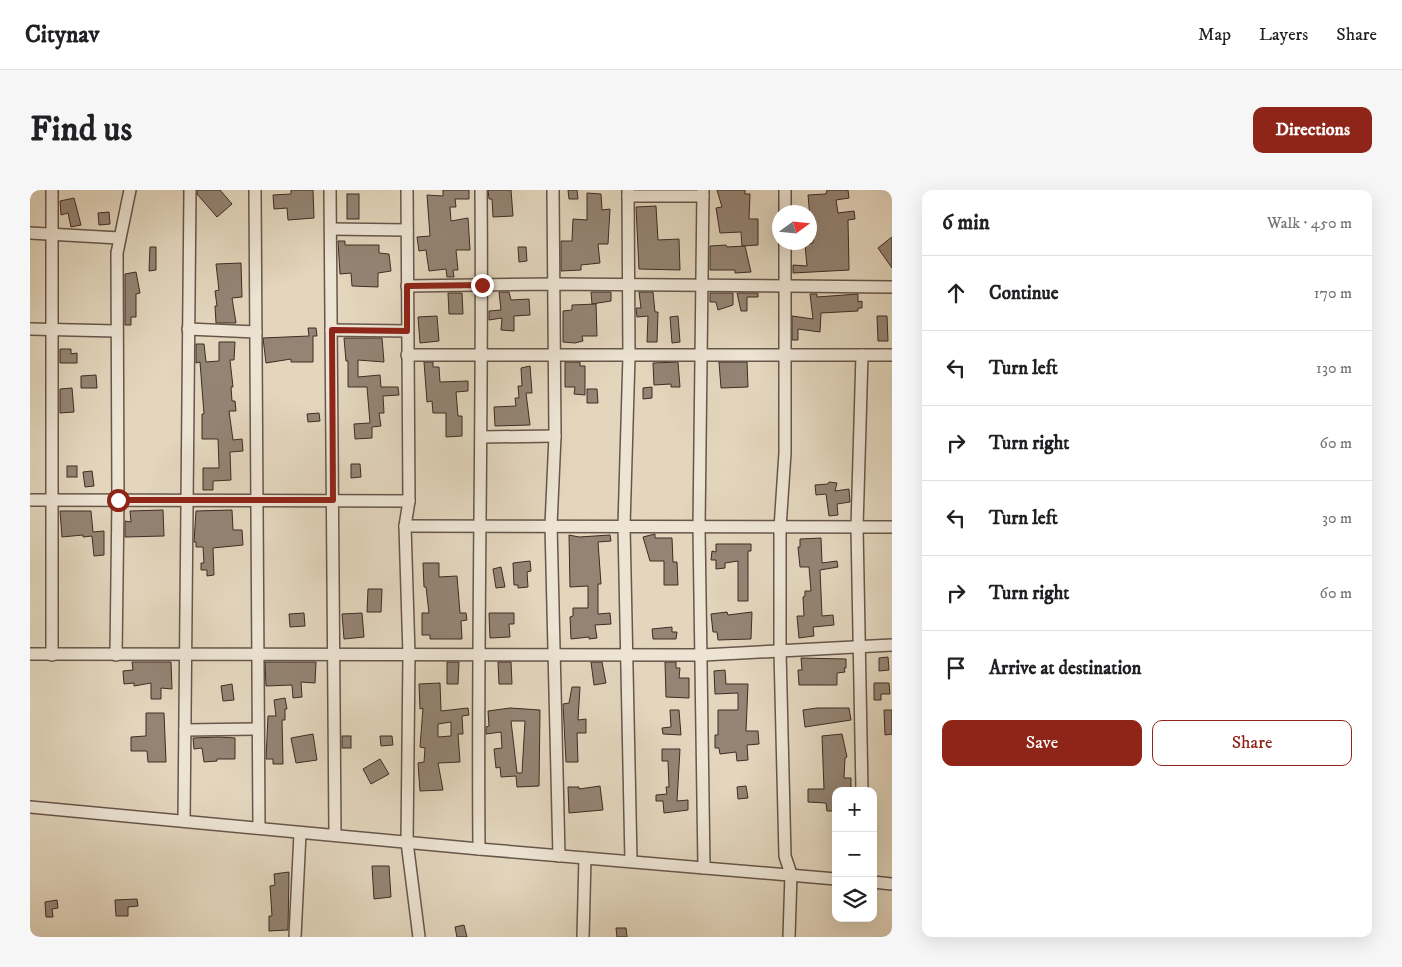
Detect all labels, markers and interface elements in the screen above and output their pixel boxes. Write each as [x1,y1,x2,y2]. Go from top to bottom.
text: Citynav [25,20,99,50]
text: Map [1198,24,1231,46]
text: Layers [1259,24,1308,46]
text: Share [1336,24,1377,46]
button: Directions [1253,107,1372,153]
text: Find us [30,108,132,152]
north arrow [772,205,817,250]
text: 6 min [942,210,990,236]
text: Walk · 450 m [1267,213,1352,233]
route end [471,274,494,297]
icon: ahead [942,279,970,307]
text: Continue [989,282,1059,305]
text: 170 m [1314,283,1352,303]
icon: left [942,354,970,382]
text: Turn left [989,357,1058,380]
text: 130 m [1316,358,1352,378]
icon: right [942,429,970,457]
text: Turn right [989,432,1069,455]
text: 60 m [1320,433,1352,453]
route start [107,489,130,512]
icon: left [942,504,970,532]
text: Turn left [989,507,1058,530]
text: 30 m [1322,508,1352,528]
icon: right [942,579,970,607]
text: Turn right [989,582,1069,605]
text: 60 m [1320,583,1352,603]
icon: arrive [942,654,970,682]
text: Arrive at destination [989,657,1141,680]
button: Save [942,720,1142,766]
button: Share [1152,720,1352,766]
map controls [832,787,877,922]
button: + [832,787,877,832]
button: − [832,832,877,877]
button: layers [832,877,877,922]

